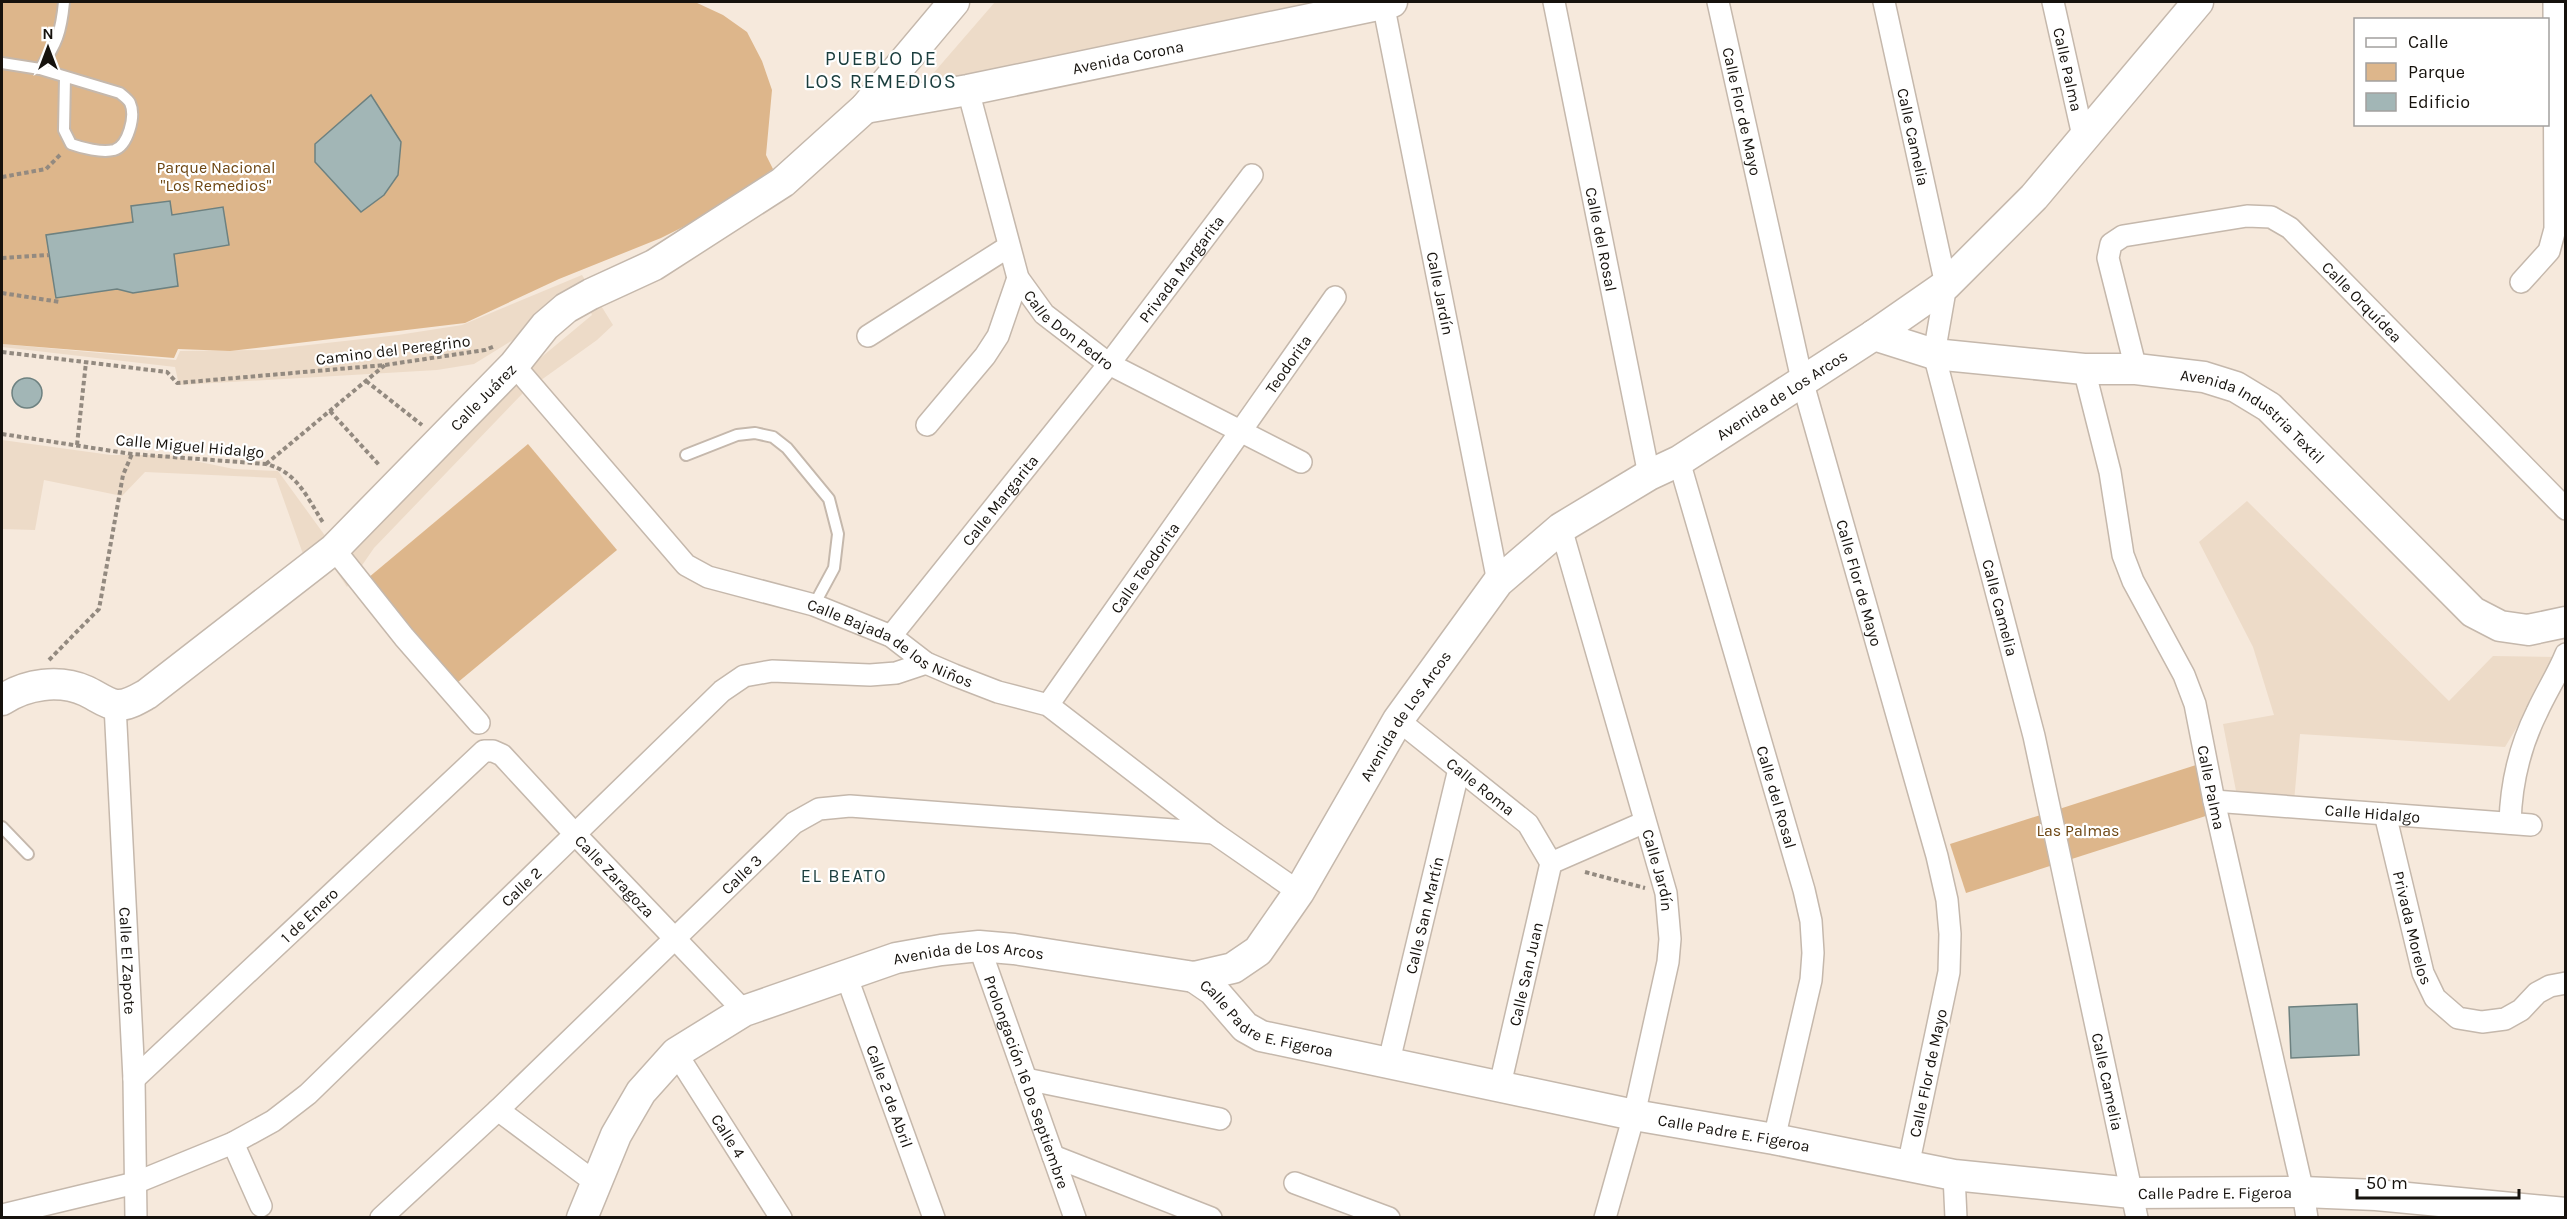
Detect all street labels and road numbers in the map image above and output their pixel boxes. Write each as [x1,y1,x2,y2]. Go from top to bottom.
street label: Calle Palma [2049,26,2087,113]
street label: Avenida Corona [1071,36,1185,78]
street label: Calle Flor de Mayo [1719,45,1766,177]
street label: Calle Camelia [1894,86,1933,187]
street label: Calle del Rosal [1582,185,1621,293]
street label: Privada Margarita [1134,211,1228,326]
street label: Calle Jardín [1423,250,1458,337]
street label: Calle Orquídea [2318,257,2406,346]
street label: Calle Don Pedro [1020,286,1118,374]
street label: Camino del Peregrino [315,331,471,369]
street label: Teodorita [1261,331,1315,397]
street label: Avenida de Los Arcos [1713,345,1851,444]
street label: Calle Juárez [446,359,520,434]
street label: Avenida Industria Textil [2179,365,2329,467]
street label: Calle Miguel Hidalgo [115,430,265,462]
street label: Calle Margarita [958,451,1042,549]
street label: Calle Flor de Mayo [1833,517,1887,648]
street label: Calle Teodorita [1106,518,1183,617]
street label: Calle Camelia [1979,557,2022,658]
street label: Calle Bajada de los Niños [805,594,976,691]
street label: Avenida de Los Arcos [1356,647,1455,784]
street label: Calle del Rosal [1753,744,1801,851]
street label: Calle Palma [2194,744,2230,831]
street label: Calle Roma [1443,753,1519,819]
street label: Calle Hidalgo [2324,800,2421,826]
street label: Calle Jardín [1639,827,1677,912]
street label: Calle Zaragoza [571,831,659,921]
street label: Calle 3 [717,850,765,898]
street label: Calle San Martín [1401,854,1447,976]
street label: Calle 2 [497,863,545,910]
street label: Privada Morelos [2389,869,2437,988]
street label: 1 de Enero [276,883,342,946]
street label: Calle El Zapote [116,906,140,1015]
street label: Calle San Juan [1504,920,1547,1028]
street label: Avenida de Los Arcos [892,936,1045,968]
street label: Prolongación 16 De Septiembre [981,973,1073,1191]
street label: Calle Padre E. Figeroa [1197,975,1335,1061]
street label: Calle Flor de Mayo [1905,1007,1951,1139]
street label: Calle Camelia [2088,1031,2128,1132]
street label: Calle 2 de Abril [863,1042,917,1150]
street label: Calle 4 [708,1110,750,1161]
street label: Calle Padre E. Figeroa [1656,1110,1812,1155]
street label: Calle Padre E. Figeroa [2138,1183,2292,1202]

